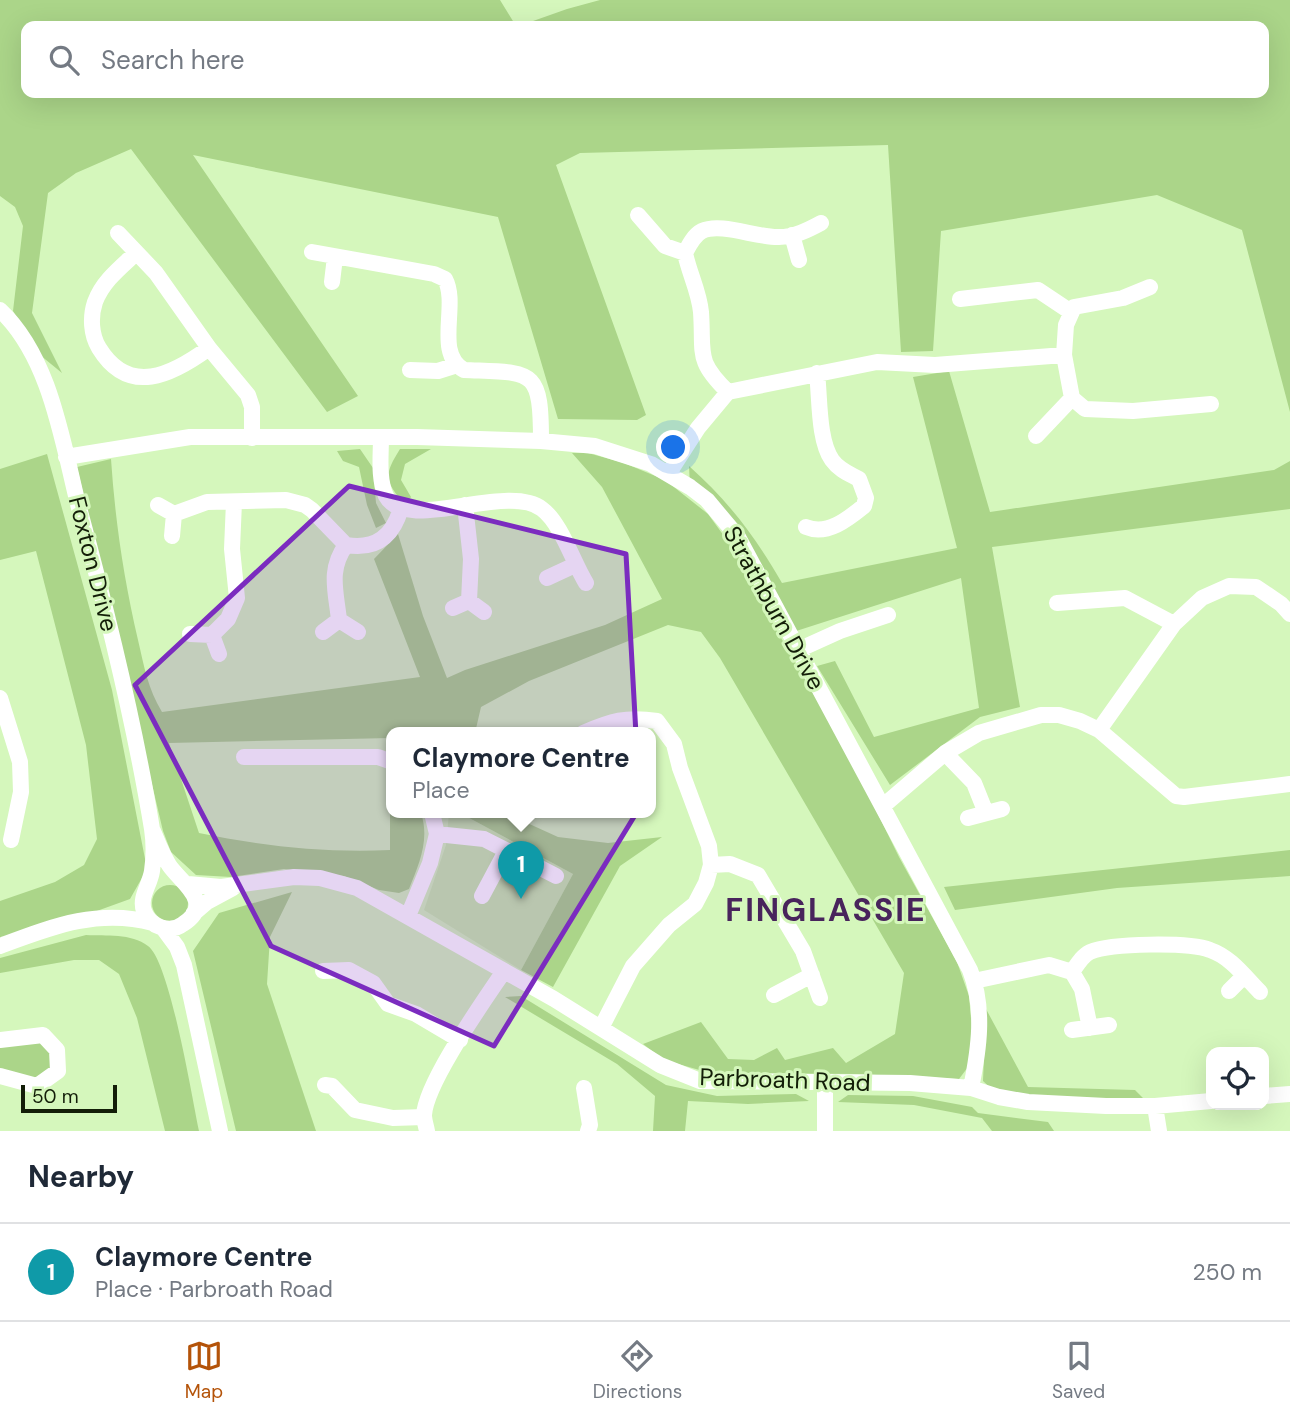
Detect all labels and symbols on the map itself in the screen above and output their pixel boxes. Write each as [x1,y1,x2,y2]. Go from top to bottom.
your location [656,430,690,464]
street label: Foxton Drive [62,493,125,635]
street label: Strathburn Drive [717,520,832,695]
pin: 1 [498,841,544,899]
district label: FINGLASSIE [725,889,927,931]
street label: Parbroath Road [699,1061,871,1098]
scale bar [21,1082,117,1114]

